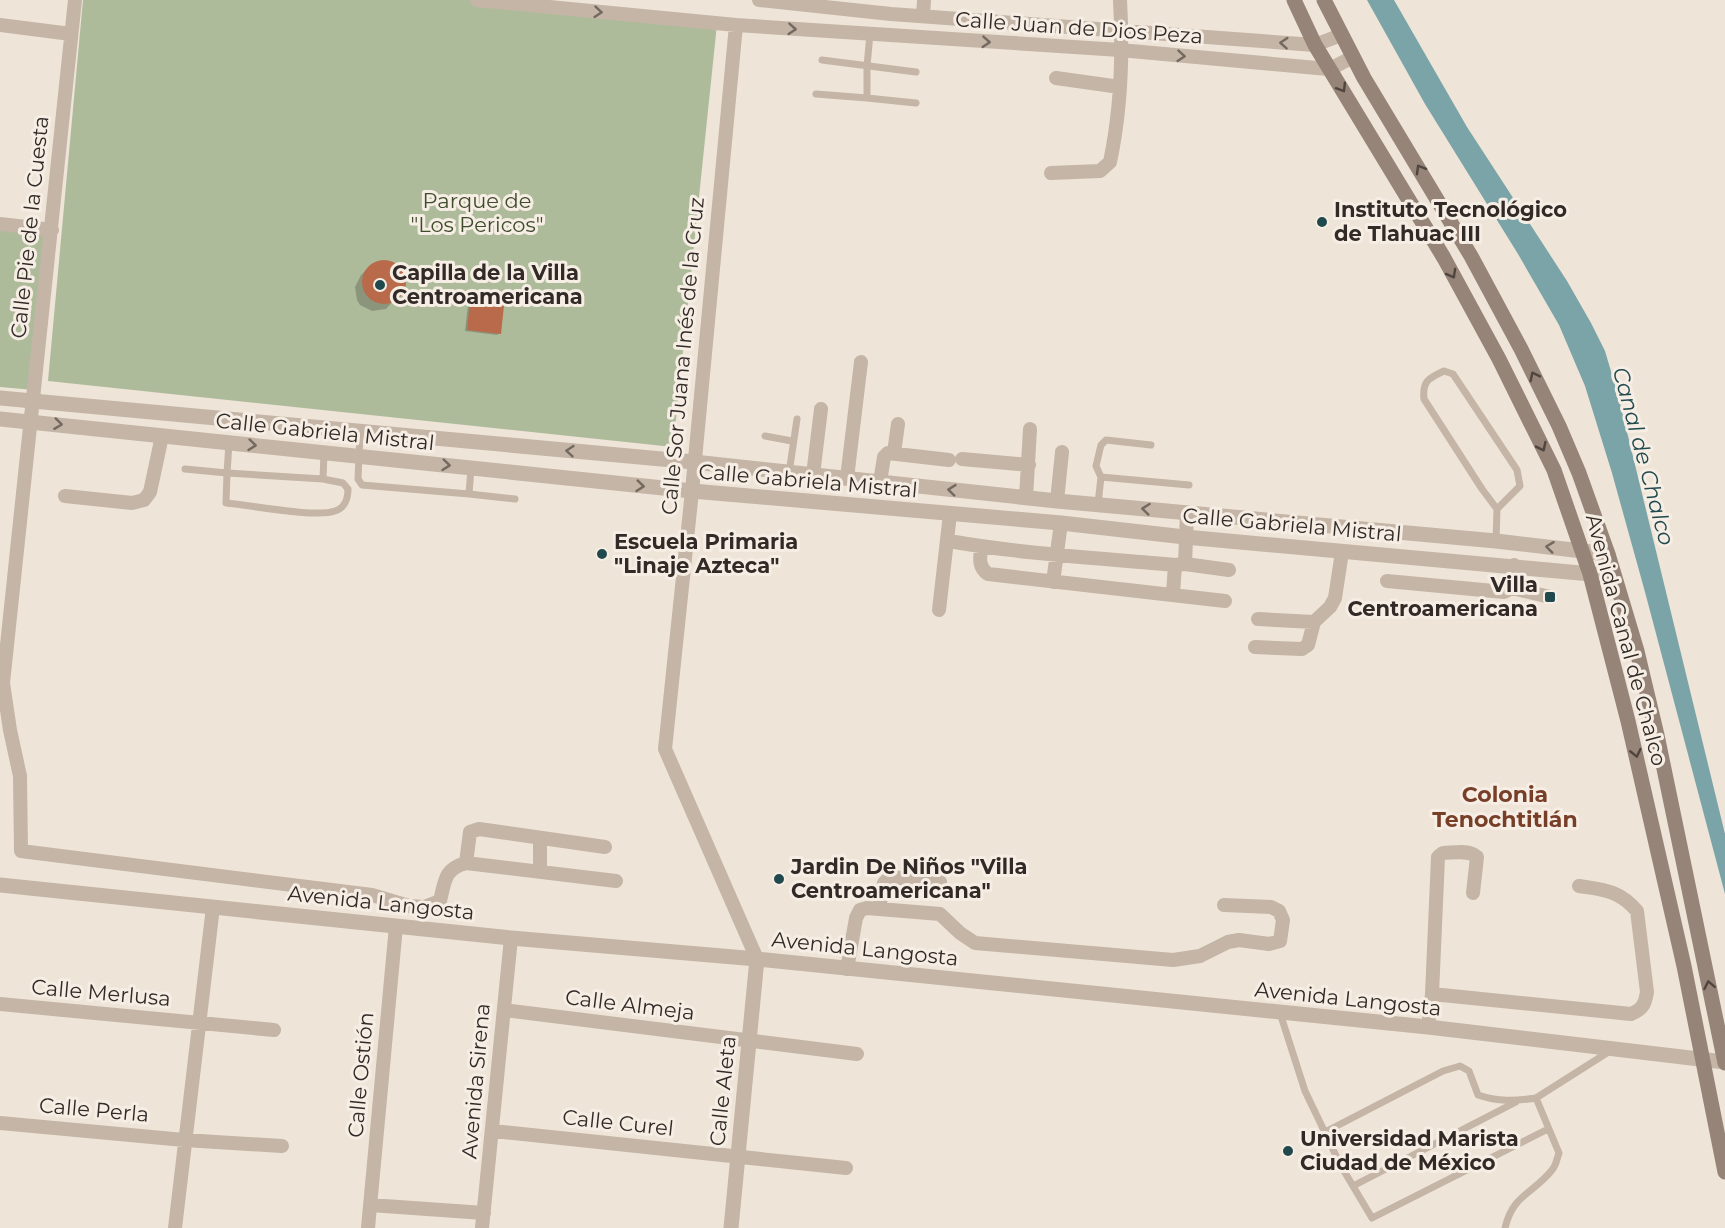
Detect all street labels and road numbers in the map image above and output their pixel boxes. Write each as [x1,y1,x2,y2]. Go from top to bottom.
street label: Calle Juan de Dios Peza [954,6,1204,49]
street label: Calle Pie de la Cuesta [5,114,54,339]
street label: Calle Sor Juana Inés de la Cruz [656,196,709,516]
street label: Calle Gabriela Mistral [215,408,436,455]
street label: Calle Gabriela Mistral [698,458,919,503]
street label: Calle Gabriela Mistral [1182,502,1403,547]
street label: Avenida Canal de Chalco [1581,511,1672,768]
street label: Avenida Langosta [287,880,476,925]
street label: Avenida Langosta [771,926,960,971]
street label: Calle Merlusa [30,974,172,1011]
street label: Avenida Langosta [1254,976,1443,1021]
street label: Calle Almeja [564,984,696,1025]
street label: Avenida Sirena [456,1002,495,1160]
street label: Calle Ostión [343,1011,378,1139]
street label: Calle Aleta [704,1035,741,1147]
street label: Calle Perla [38,1092,150,1127]
street label: Calle Curel [561,1104,675,1141]

